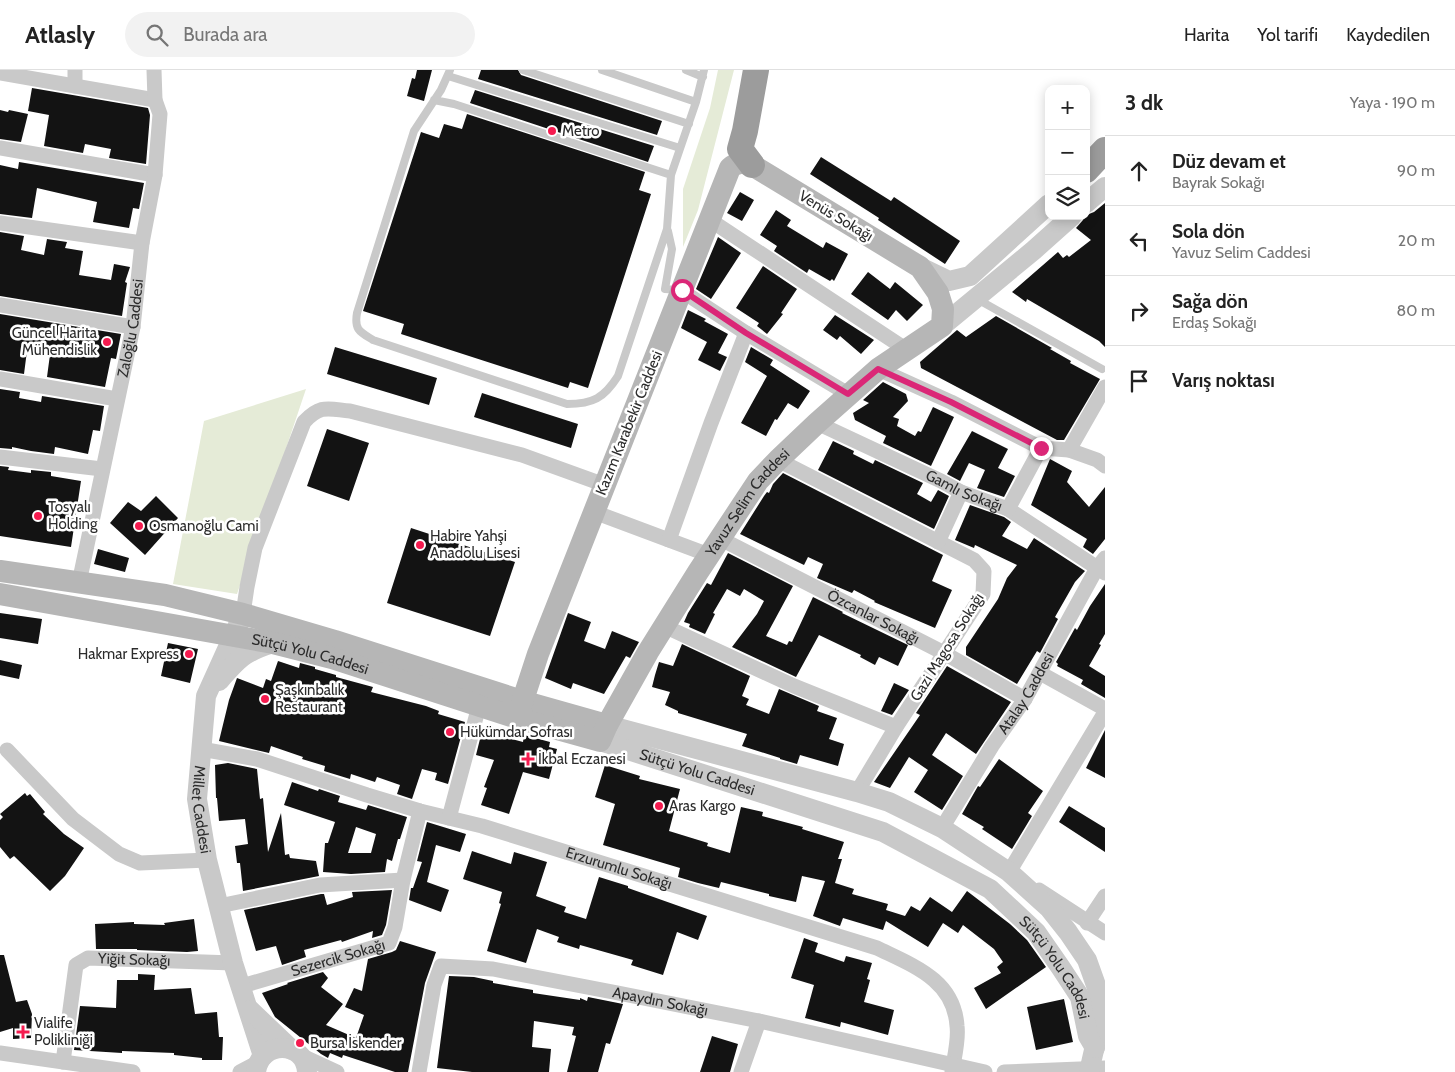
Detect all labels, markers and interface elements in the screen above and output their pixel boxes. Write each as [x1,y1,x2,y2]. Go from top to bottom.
search box [125,12,475,57]
text: Atlasly [25,20,95,49]
icon: search [143,21,171,49]
text: Burada ara [183,23,267,46]
text: Harita [1184,24,1229,46]
text: Yol tarifi [1257,24,1318,46]
text: Kaydedilen [1346,24,1430,46]
map controls [1045,85,1090,220]
button: + [1045,85,1090,130]
text: 3 dk [1125,90,1163,115]
text: Yaya · 190 m [1350,93,1435,112]
place label: Metro [562,122,600,140]
marker: Metro [546,125,558,137]
button: − [1045,130,1090,175]
text: Düz devam et [1172,150,1286,173]
icon: ahead [1125,157,1153,185]
text: 90 m [1397,161,1435,180]
text: Bayrak Sokağı [1172,173,1265,192]
button: layers [1045,175,1090,220]
street label: Venüs Sokağı [796,187,876,245]
text: Sola dön [1172,220,1245,243]
icon: left [1125,227,1153,255]
text: 20 m [1398,231,1435,250]
text: Yavuz Selim Caddesi [1172,243,1311,262]
street label: Zaloğlu Caddesi [114,278,147,379]
route start [671,279,694,302]
text: Sağa dön [1172,290,1248,313]
icon: right [1125,297,1153,325]
text: 80 m [1397,301,1435,320]
text: Erdaş Sokağı [1172,313,1257,332]
place label: Güncel Harita Mühendislik [12,324,98,359]
marker: Güncel Harita Mühendislik [101,336,113,348]
street label: Kazım Karabekir Caddesi [592,348,666,498]
icon: arrive [1125,367,1153,395]
text: Varış noktası [1172,369,1275,392]
route end [1030,437,1053,460]
street label: Yavuz Selim Caddesi [701,445,793,561]
street label: Gamlı Sokağı [923,466,1005,515]
place label: Tosyalı Holding [48,498,98,533]
marker: Tosyalı Holding [32,510,44,522]
place label: Osmanoğlu Cami [149,517,259,535]
marker: Osmanoğlu Cami [133,520,145,532]
place label: Habire Yahşi Anadolu Lisesi [430,527,520,562]
marker: Habire Yahşi Anadolu Lisesi [414,539,426,551]
street label: Özcanlar Sokağı [824,586,922,648]
street label: Gazi Magosa Sokağı [906,590,988,704]
street label: Sütçü Yolu Caddesi [250,630,371,678]
place label: Hakmar Express [78,645,179,663]
marker: Hakmar Express [183,648,195,660]
street label: Atalay Caddesi [994,649,1058,738]
place label: Şaşkınbalık Restaurant [275,681,345,716]
marker: Şaşkınbalık Restaurant [259,693,271,705]
place label: Hükümdar Sofrası [460,723,573,741]
marker: Hükümdar Sofrası [444,726,456,738]
street label: Sütçü Yolu Caddesi [637,745,757,799]
place label: İkbal Eczanesi [538,749,626,768]
marker: İkbal Eczanesi [522,753,534,765]
street label: Millet Caddesi [188,765,215,855]
place label: Aras Kargo [669,797,736,815]
marker: Aras Kargo [653,800,665,812]
street label: Erzurumlu Sokağı [564,843,674,893]
street label: Sütçü Yolu Caddesi [1016,912,1093,1020]
street label: Sezercik Sokağı [289,936,387,980]
street label: Yiğit Sokağı [97,949,171,970]
street label: Apaydın Sokağı [611,983,709,1020]
place label: Vialife Polikliniği [34,1014,93,1049]
marker: Vialife Polikliniği [16,1025,30,1039]
place label: Bursa İskender [310,1033,402,1052]
marker: Bursa İskender [294,1037,306,1049]

